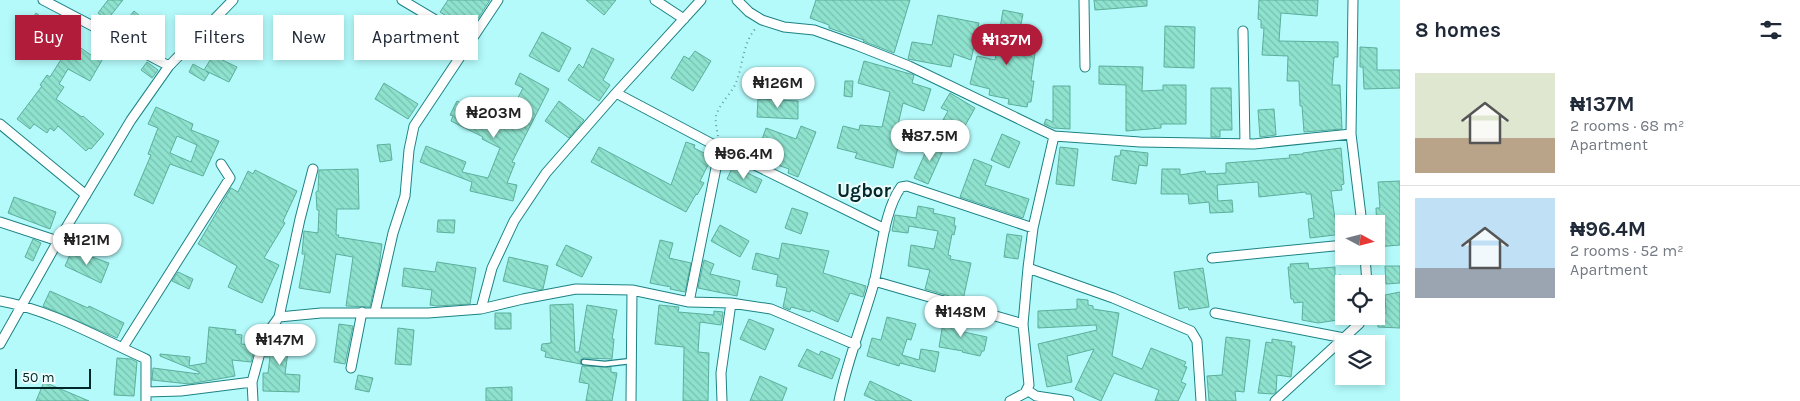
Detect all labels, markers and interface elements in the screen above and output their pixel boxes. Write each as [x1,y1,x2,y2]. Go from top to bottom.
chip: Buy [15,15,81,60]
chip: Rent [91,15,165,60]
chip: Filters [175,15,263,60]
chip: New [273,15,344,60]
chip: Apartment [354,15,478,60]
icon: filters [1757,16,1785,44]
text: 8 homes [1415,18,1501,42]
pin: ₦137M [972,23,1042,66]
text: ₦137M [982,30,1032,49]
pin: ₦126M [743,66,813,109]
text: ₦126M [753,73,803,92]
text: ₦137M [1570,92,1635,116]
icon: home [1455,93,1515,153]
pin: ₦203M [459,96,529,139]
text: ₦203M [466,103,522,122]
text: 2 rooms · 68 m² [1570,116,1684,135]
pin: ₦87.5M [889,120,971,162]
text: ₦87.5M [902,126,958,145]
text: Apartment [1570,135,1648,154]
pin: ₦96.4M [703,138,785,180]
text: ₦96.4M [715,144,773,163]
district label: Ugbor [837,180,892,202]
north arrow [1335,215,1385,265]
map controls [1335,215,1385,385]
text: ₦96.4M [1570,217,1646,241]
icon: home [1455,218,1515,278]
pin: ₦121M [52,224,122,266]
text: ₦121M [64,230,110,249]
text: 2 rooms · 52 m² [1570,241,1684,260]
text: Apartment [1570,260,1648,279]
button: locate [1335,275,1385,325]
pin: ₦148M [926,296,996,338]
text: ₦148M [935,302,987,321]
pin: ₦147M [245,324,315,366]
text: ₦147M [256,330,304,349]
button: layers [1335,335,1385,385]
scale bar [15,366,91,389]
text: 50 m [22,369,55,386]

